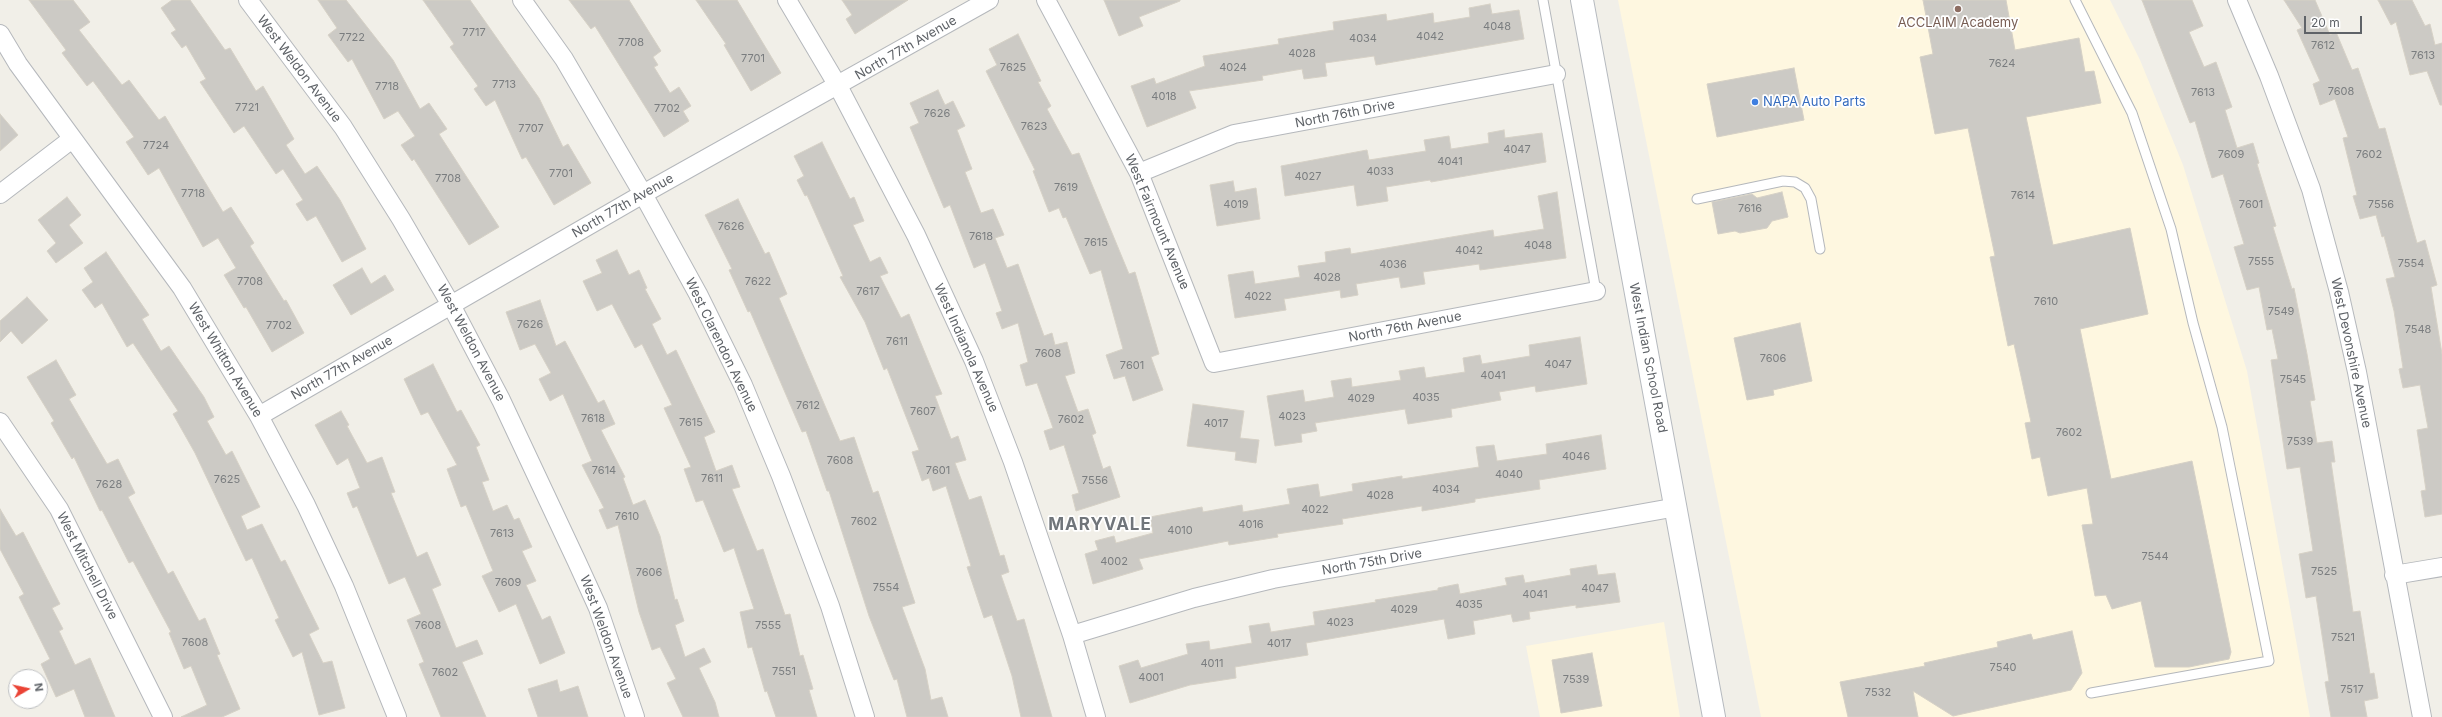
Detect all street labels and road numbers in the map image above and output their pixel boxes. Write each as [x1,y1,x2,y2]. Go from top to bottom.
street label: West Weldon Avenue [254,12,344,126]
street label: North 77th Avenue [853,13,959,83]
street label: North 76th Drive [1294,97,1396,131]
street label: West Fairmount Avenue [1121,152,1193,292]
street label: North 77th Avenue [570,171,676,241]
street label: West Clarendon Avenue [682,275,760,415]
street label: West Devonshire Avenue [2327,277,2375,429]
street label: West Indianola Avenue [931,281,1001,415]
street label: West Weldon Avenue [434,282,508,404]
street label: West Indian School Road [1626,282,1670,434]
street label: West Whitton Avenue [185,300,265,420]
street label: North 76th Avenue [1347,308,1463,346]
street label: North 77th Avenue [289,333,395,403]
street label: West Mitchell Drive [53,510,121,622]
street label: North 75th Drive [1321,546,1423,578]
street label: West Weldon Avenue [576,573,636,701]

